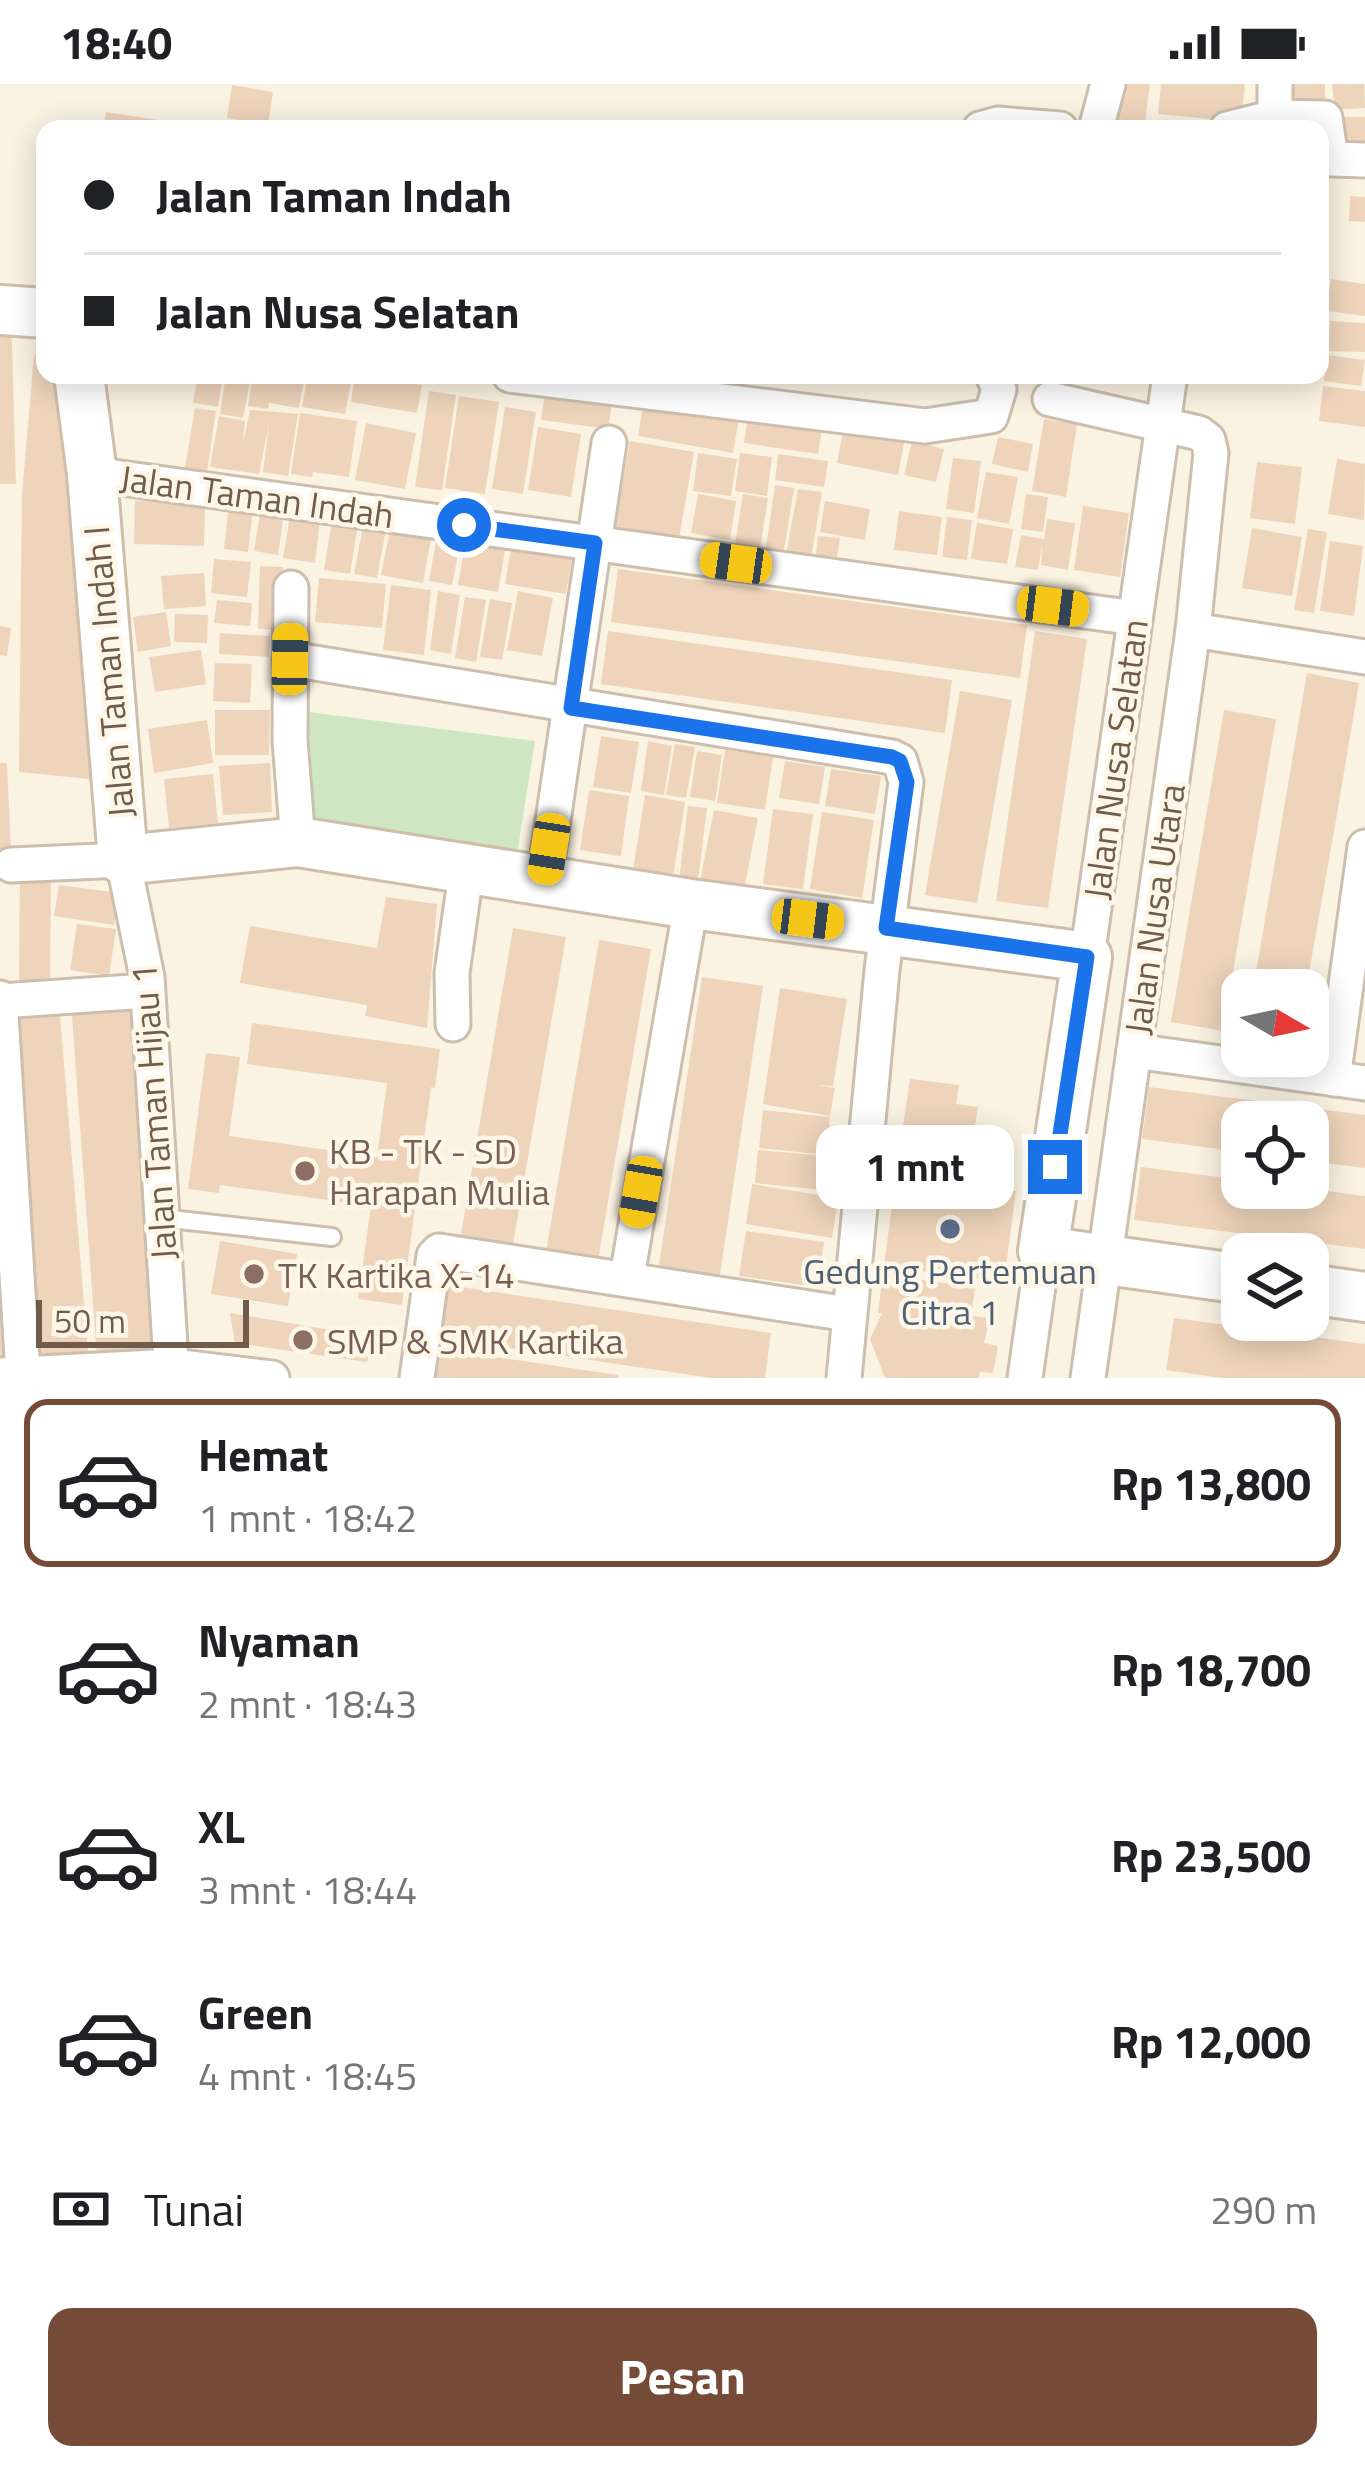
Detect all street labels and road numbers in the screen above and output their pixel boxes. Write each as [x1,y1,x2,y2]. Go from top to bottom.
street label: Jalan Taman Indah [117,450,397,542]
street label: Jalan Taman Indah I [68,524,148,820]
street label: Jalan Nusa Selatan [1068,615,1162,903]
street label: Jalan Nusa Utara [1109,780,1199,1038]
street label: Jalan Taman Hijau 1 [115,962,191,1262]

